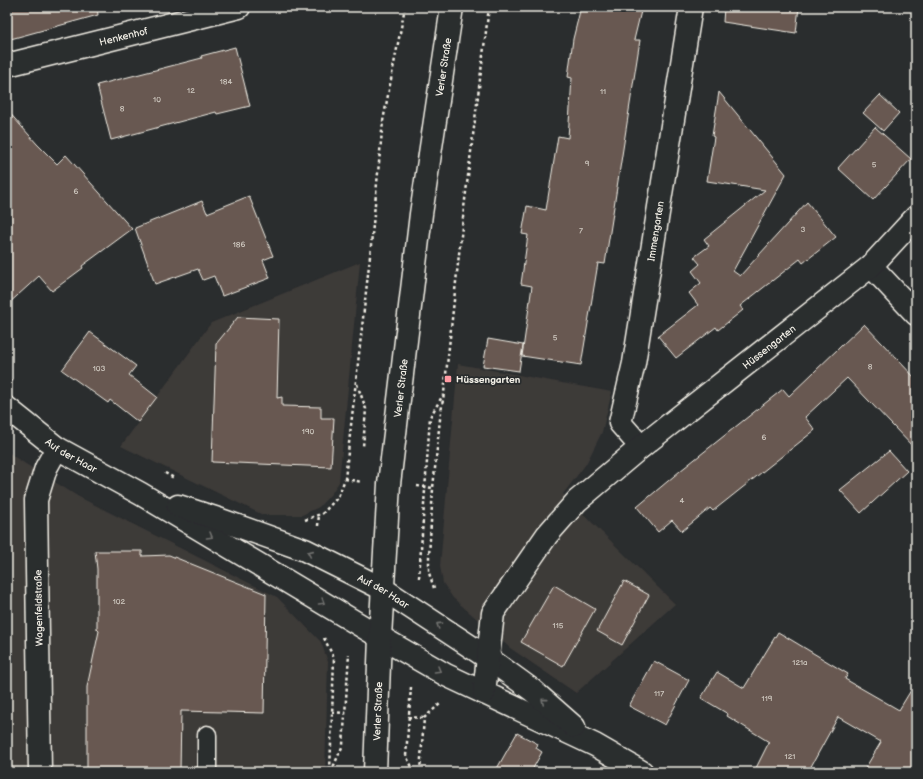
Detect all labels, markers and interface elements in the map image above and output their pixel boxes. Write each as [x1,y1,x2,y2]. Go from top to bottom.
street label: Henkenhof [98,25,149,49]
street label: Verler Straße [434,37,454,97]
house number: 184 [220,77,232,86]
house number: 12 [187,86,195,95]
house number: 11 [600,87,606,96]
house number: 10 [153,95,161,104]
house number: 8 [120,104,125,113]
house number: 9 [585,159,590,168]
house number: 5 [872,160,877,169]
house number: 6 [74,187,79,196]
street label: Immengarten [645,200,667,262]
house number: 3 [801,225,806,234]
house number: 7 [579,226,583,235]
house number: 186 [233,240,245,249]
street label: Hüssengarten [740,323,798,372]
house number: 5 [553,333,558,342]
street label: Verler Straße [392,358,411,418]
house number: 8 [868,362,873,371]
house number: 103 [93,364,105,373]
marker: Hüssengarten [443,374,453,384]
place label: Hüssengarten [456,374,521,386]
house number: 190 [302,427,315,436]
house number: 6 [762,433,767,442]
street label: Auf der Haar [43,436,99,476]
house number: 4 [680,496,685,505]
one-way arrow [206,531,214,538]
one-way arrow [307,549,314,557]
street label: Wagenfeldstraße [32,569,46,646]
street label: Auf der Haar [355,572,411,612]
house number: 102 [113,597,126,606]
one-way arrow [318,598,325,605]
house number: 115 [553,621,564,630]
one-way arrow [436,622,443,630]
house number: 121a [792,658,808,667]
one-way arrow [434,666,441,673]
street label: Verler Straße [371,681,385,741]
house number: 117 [654,689,664,698]
house number: 119 [762,694,773,703]
one-way arrow [541,698,549,705]
house number: 121 [785,752,795,761]

